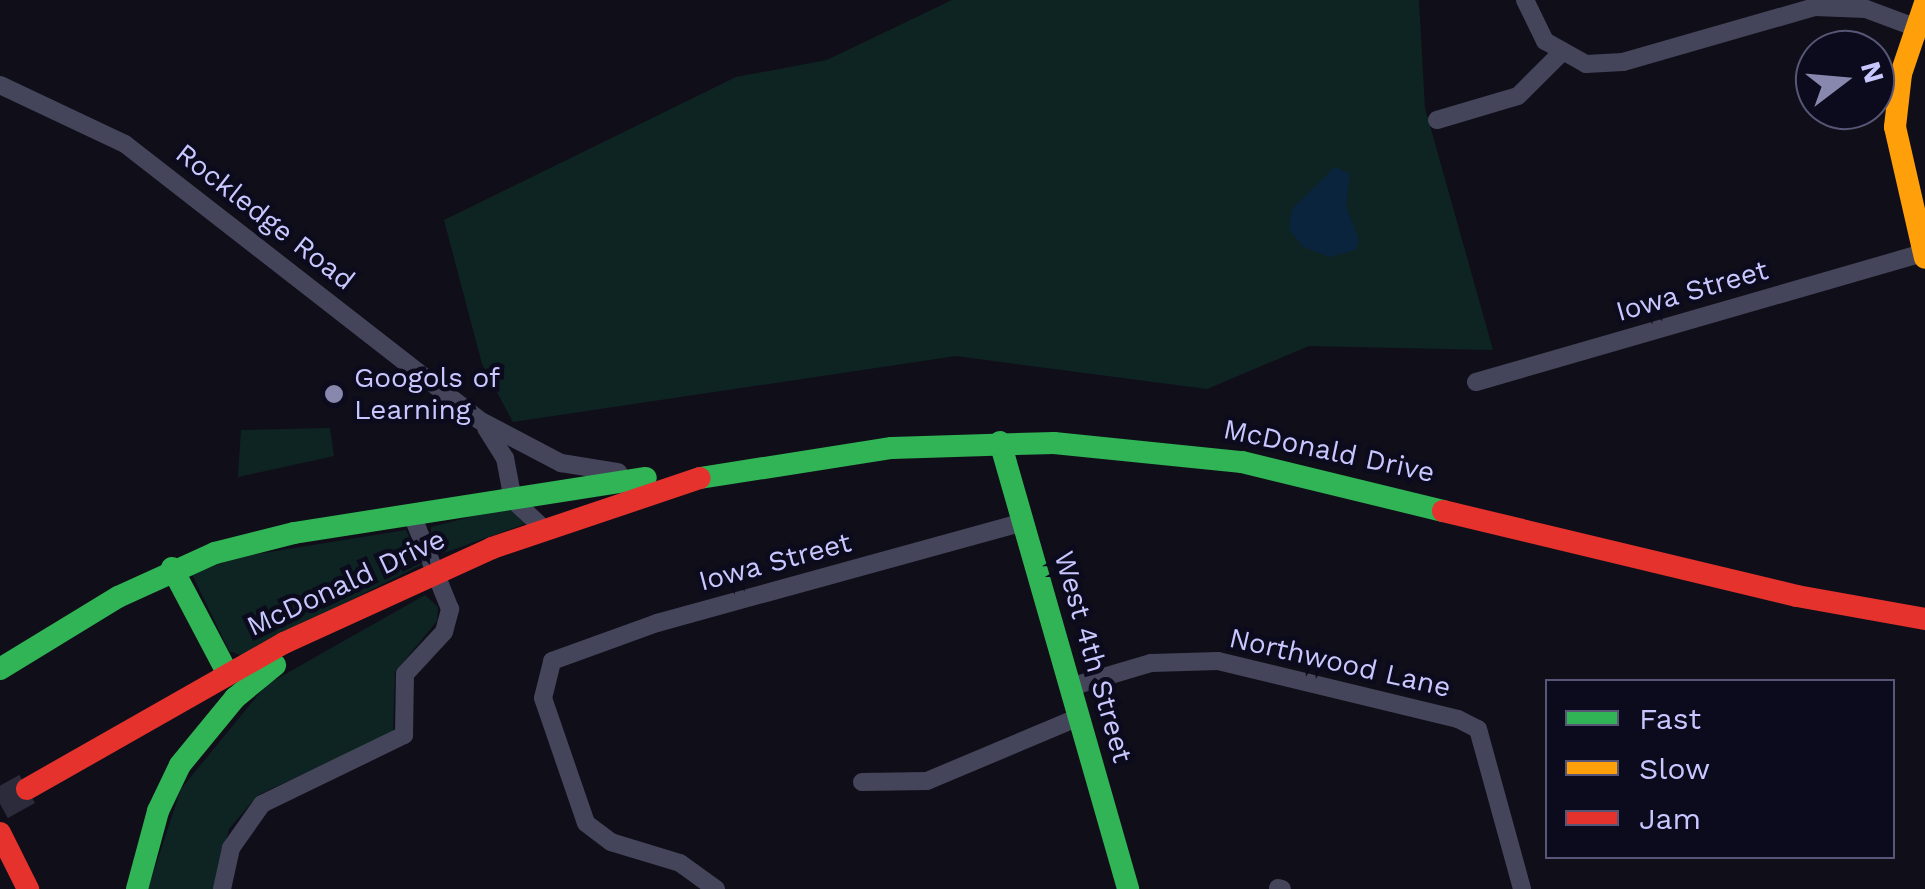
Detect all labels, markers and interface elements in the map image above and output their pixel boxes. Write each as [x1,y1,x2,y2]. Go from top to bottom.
north arrow [1795,30,1895,130]
text: N [1854,58,1891,87]
street label: Rockledge Road [169,137,361,297]
street label: Iowa Street [1612,253,1772,329]
place label: Googols of Learning [354,361,500,427]
marker: Googols of Learning [323,383,345,405]
street label: McDonald Drive [1220,412,1438,490]
street label: McDonald Drive [242,522,450,644]
street label: Iowa Street [695,525,855,599]
street label: West 4th Street [1047,548,1139,766]
street label: Northwood Lane [1226,621,1454,705]
legend [1545,679,1895,859]
text: Fast [1639,701,1701,736]
text: Slow [1639,751,1710,786]
text: Jam [1639,801,1701,836]

